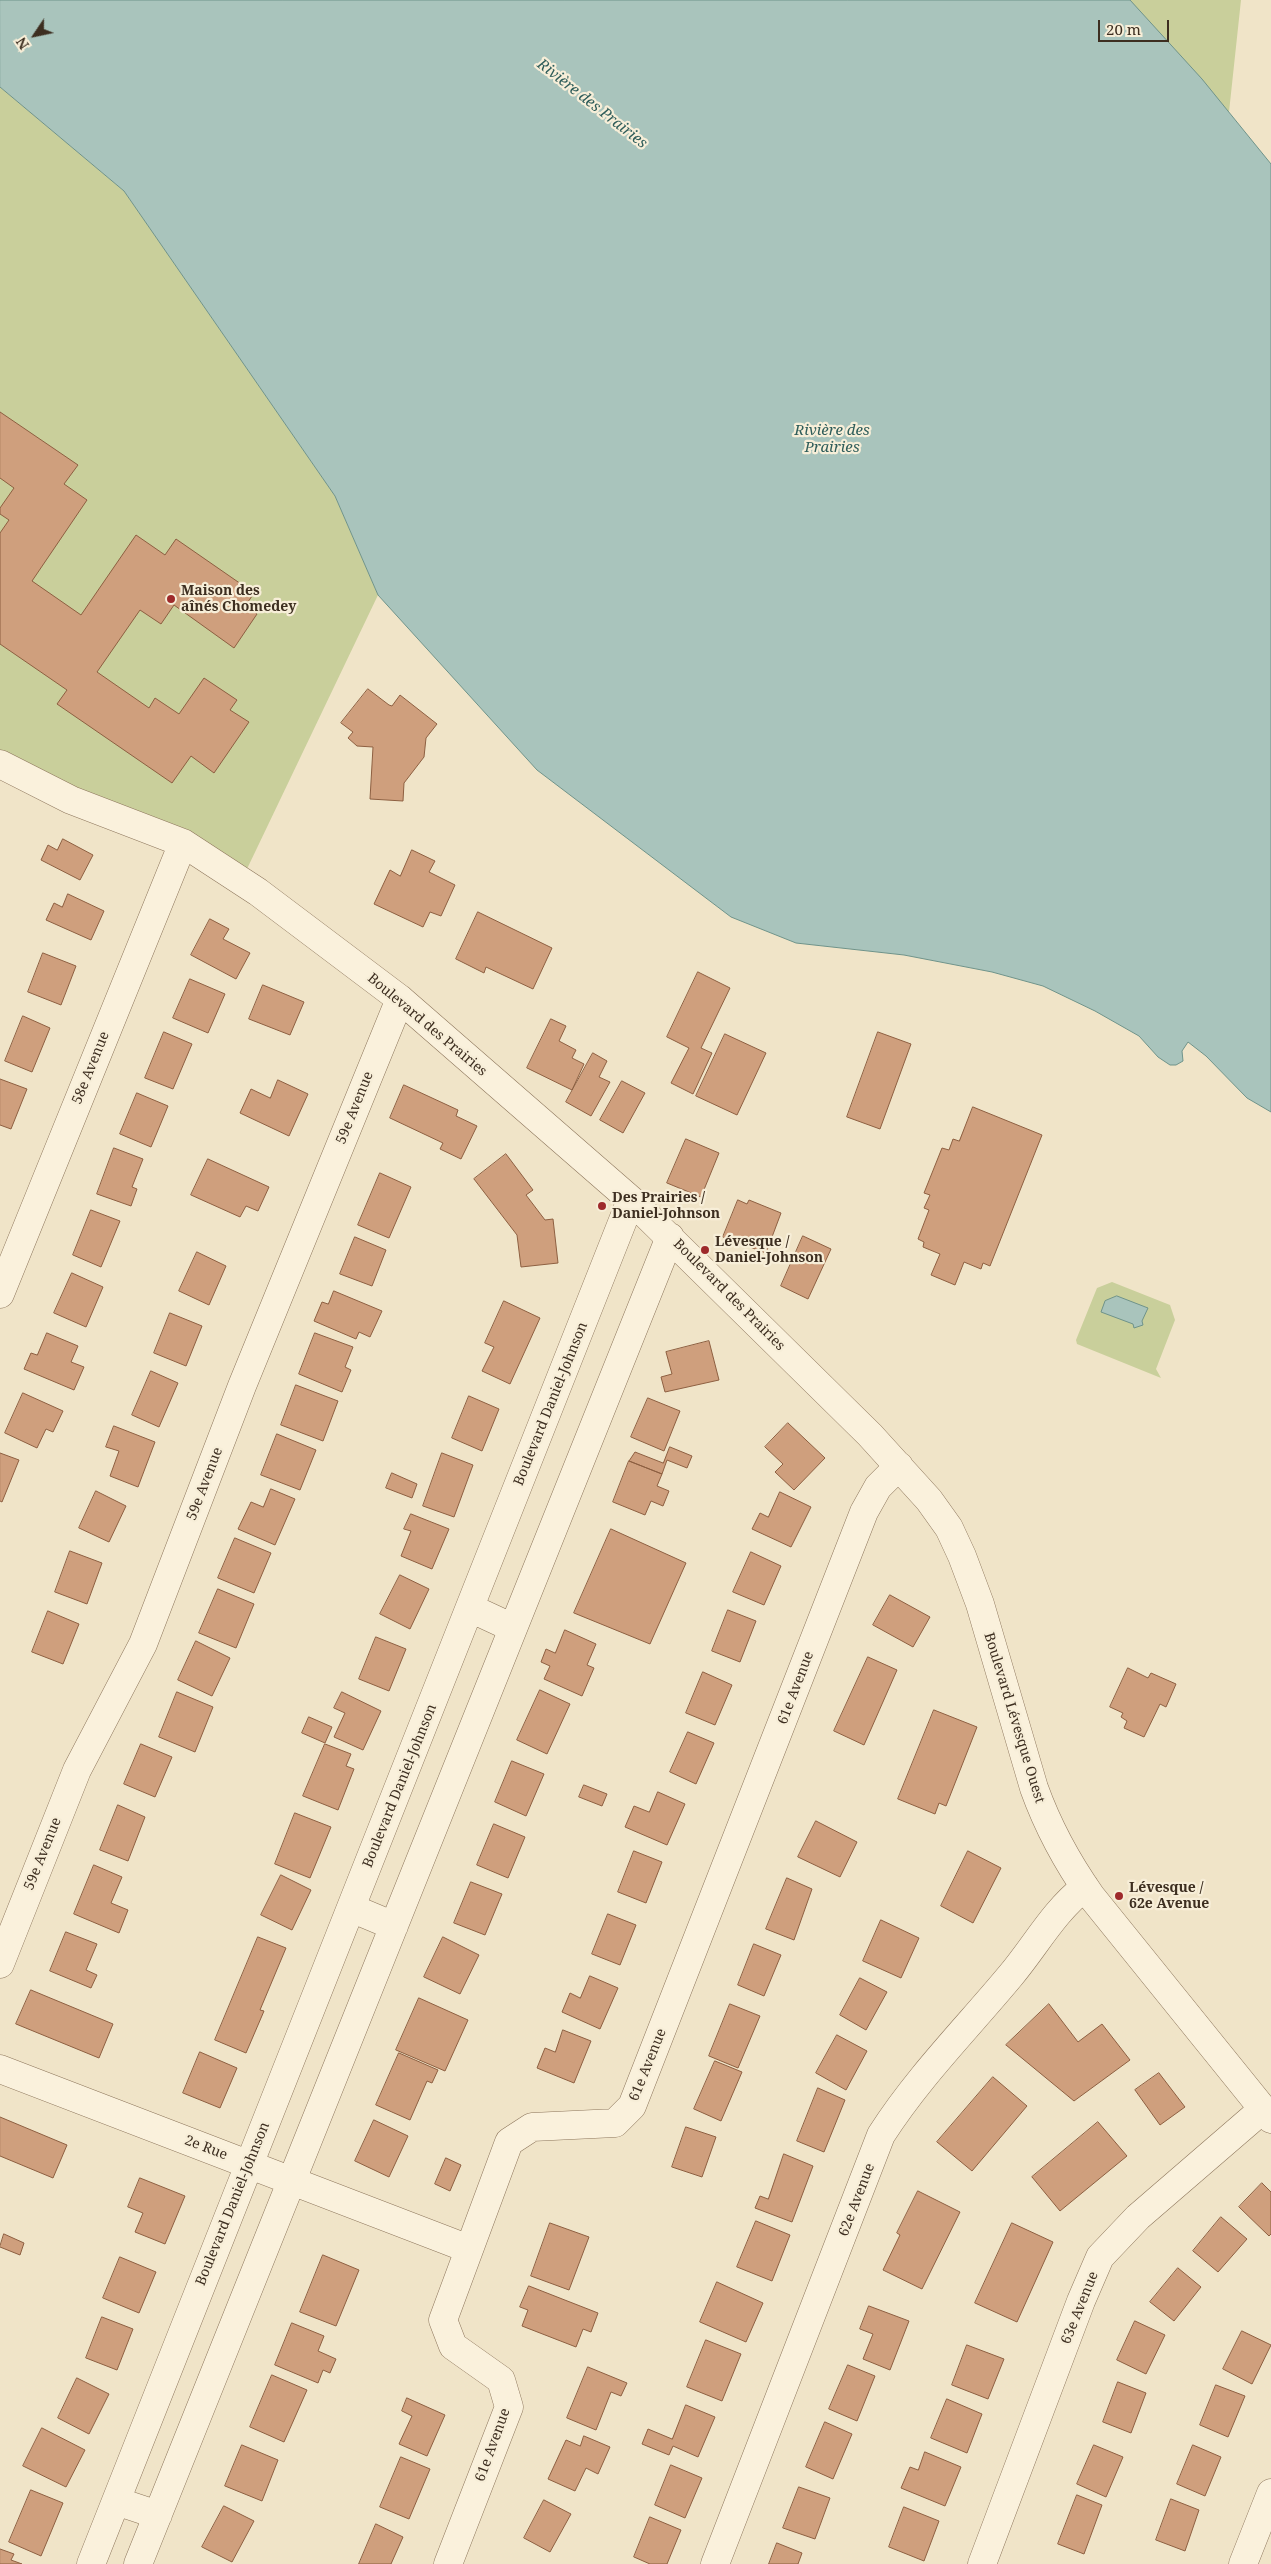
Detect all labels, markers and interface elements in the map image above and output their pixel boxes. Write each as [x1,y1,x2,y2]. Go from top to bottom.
north arrow [10,10,60,60]
scale bar [1101,10,1172,42]
text: 20 m [1106,19,1141,39]
text: N [11,34,33,54]
water label: Rivière des Prairies [533,55,651,153]
water label: Rivière des Prairies [794,422,870,457]
place label: Maison des aînés Chomedey [181,583,296,616]
marker: Maison des aînés Chomedey [165,593,177,605]
street label: Boulevard des Prairies [364,970,490,1080]
street label: 58e Avenue [69,1029,113,1107]
street label: 59e Avenue [333,1069,377,1147]
place label: Des Prairies / Daniel-Johnson [612,1190,720,1222]
marker: Des Prairies / Daniel-Johnson [596,1200,608,1212]
place label: Lévesque / Daniel-Johnson [715,1234,823,1266]
street label: Boulevard des Prairies [670,1236,788,1354]
marker: Lévesque / Daniel-Johnson [699,1244,711,1256]
street label: Boulevard Daniel-Johnson [510,1320,592,1488]
street label: 59e Avenue [183,1445,227,1523]
street label: Boulevard Lévesque Ouest [980,1631,1048,1805]
street label: 61e Avenue [774,1649,818,1727]
street label: Boulevard Daniel-Johnson [359,1702,441,1870]
street label: 59e Avenue [21,1815,65,1893]
place label: Lévesque / 62e Avenue [1129,1880,1209,1912]
marker: Lévesque / 62e Avenue [1113,1890,1125,1902]
street label: 61e Avenue [626,2026,670,2104]
street label: Boulevard Daniel-Johnson [192,2120,274,2288]
street label: 2e Rue [182,2132,230,2164]
street label: 62e Avenue [835,2161,879,2239]
street label: 63e Avenue [1058,2269,1102,2347]
street label: 61e Avenue [472,2406,514,2484]

